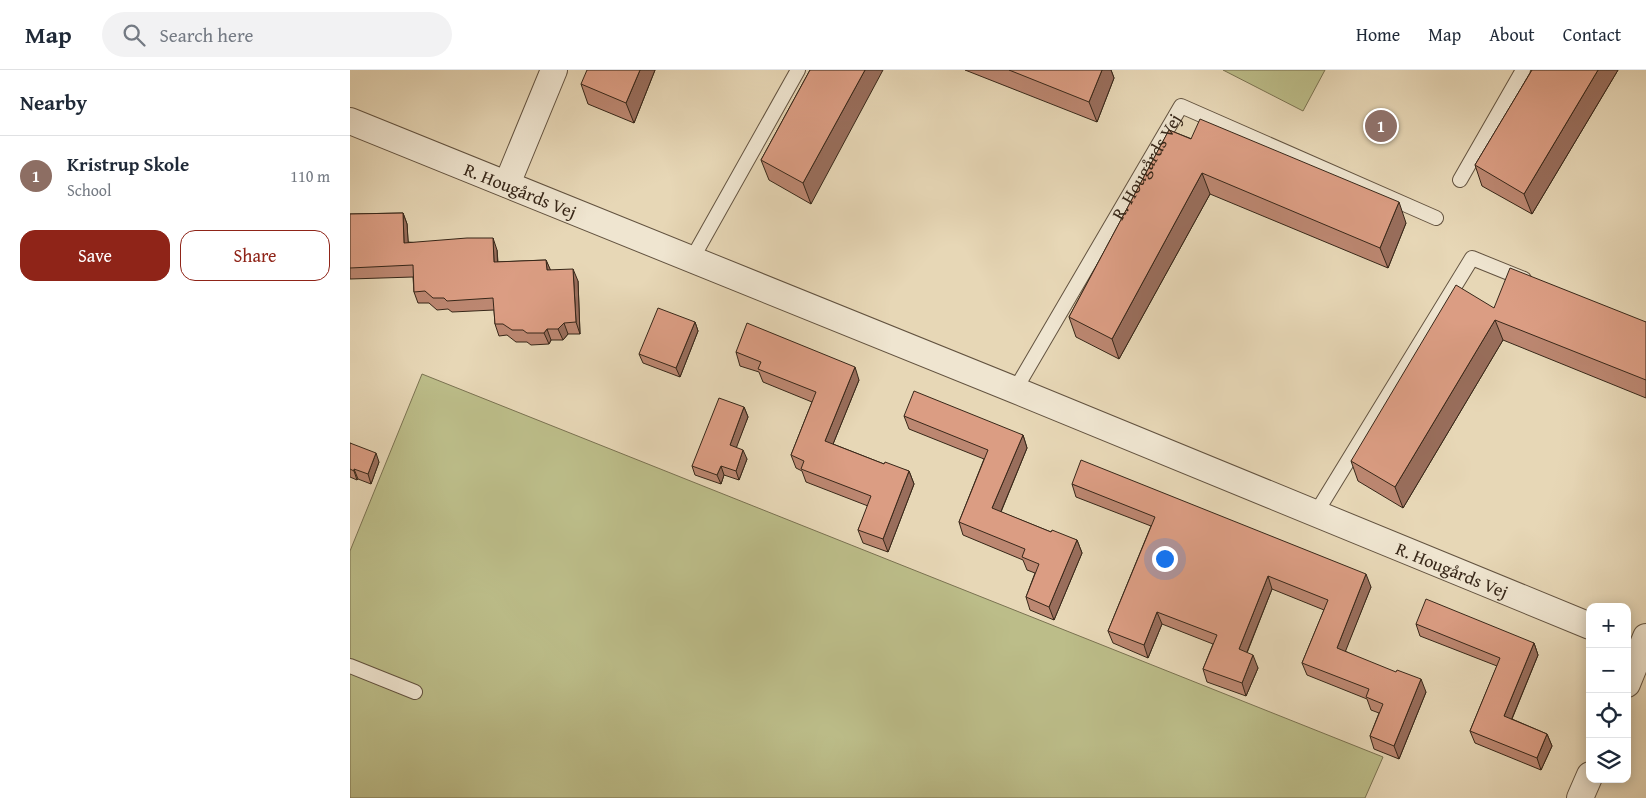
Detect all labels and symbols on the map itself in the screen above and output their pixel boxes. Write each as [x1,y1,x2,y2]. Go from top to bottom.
pin: 1 [1365,107,1397,145]
street label: R. Hougårds Vej [1104,108,1187,225]
street label: R. Hougårds Vej [460,155,581,225]
street label: R. Hougårds Vej [1392,534,1512,605]
your location [1152,546,1178,572]

